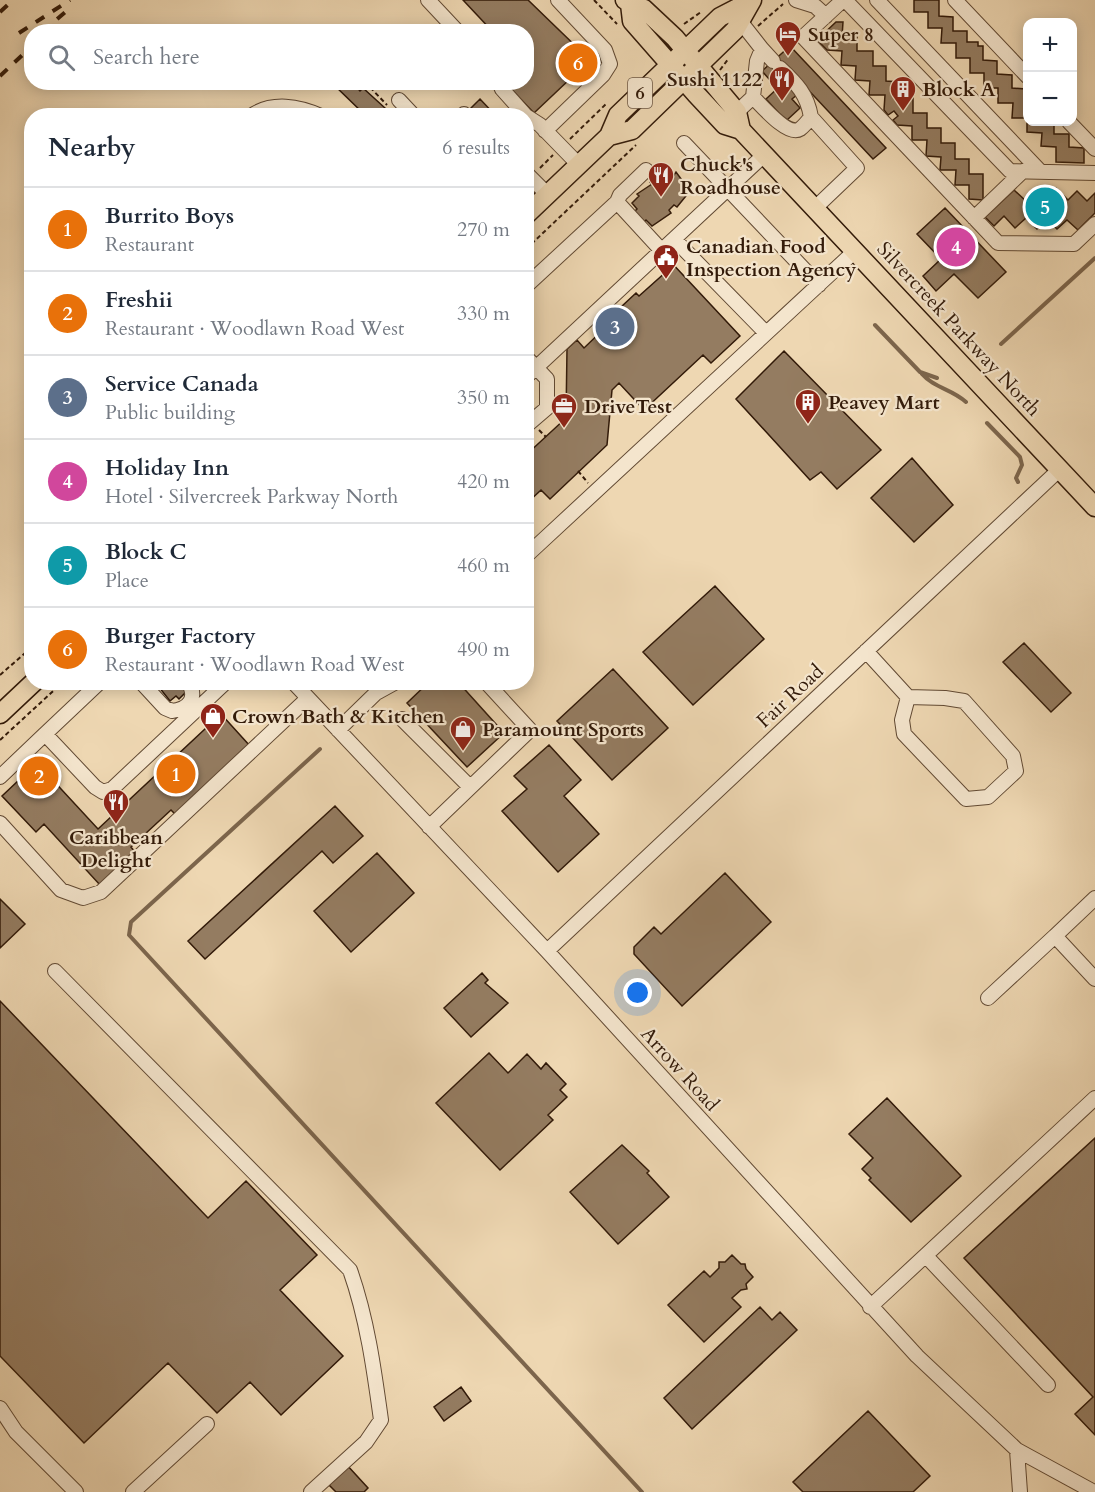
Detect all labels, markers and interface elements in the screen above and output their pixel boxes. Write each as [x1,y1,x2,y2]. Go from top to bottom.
map controls [1023,18,1077,126]
button: + [1023,18,1077,72]
hotel icon: Super 8 [773,19,803,57]
place label: Super 8 [808,21,874,48]
search box [24,24,534,90]
pin: 6 [558,40,598,86]
icon: search [45,41,78,74]
text: Search here [93,42,200,72]
restaurant icon: Sushi 1122 [767,64,797,102]
place label: Sushi 1122 [667,66,762,93]
button: − [1023,72,1077,126]
building icon: Block A [888,74,918,112]
place label: Block A [922,76,996,103]
road number: 6 [628,78,652,108]
text: Nearby [48,130,136,165]
text: 6 results [442,134,510,161]
place label: Chuck's Roadhouse [680,151,781,201]
restaurant icon: Chuck's Roadhouse [646,160,676,198]
pin: 5 [1026,184,1064,230]
text: Burrito Boys [105,201,234,231]
text: 1 [62,216,73,243]
text: 270 m [457,216,510,243]
pin: 4 [936,224,976,270]
text: Restaurant [105,231,194,258]
place label: Canadian Food Inspection Agency [686,233,857,283]
street label: Silvercreek Parkway North [871,236,1047,422]
public building icon: Canadian Food Inspection Agency [651,242,681,280]
text: Freshii [105,285,173,315]
text: 2 [62,300,73,327]
text: 330 m [457,300,510,327]
pin: 3 [596,304,634,350]
text: Restaurant · Woodlawn Road West [105,315,404,342]
text: Service Canada [105,369,259,399]
text: 3 [62,384,73,411]
text: 350 m [457,384,510,411]
building icon: Peavey Mart [793,387,823,425]
place label: Peavey Mart [828,389,939,416]
office icon: DriveTest [549,391,579,429]
place label: DriveTest [584,393,672,420]
text: Public building [105,399,235,426]
text: Holiday Inn [105,453,229,483]
text: 4 [62,468,73,495]
text: 420 m [457,468,510,495]
text: Hotel · Silvercreek Parkway North [105,483,398,510]
text: Block C [105,537,187,567]
text: 5 [62,552,73,579]
text: 460 m [457,552,510,579]
text: Place [105,567,149,594]
text: Burger Factory [105,621,256,651]
text: 6 [62,636,73,663]
text: 490 m [457,636,510,663]
text: Restaurant · Woodlawn Road West [105,651,404,678]
street label: Fair Road [751,658,830,734]
shop icon: Crown Bath & Kitchen [198,701,228,739]
place label: Crown Bath & Kitchen [232,703,445,730]
shop icon: Paramount Sports [448,714,478,752]
place label: Paramount Sports [482,716,644,743]
pin: 1 [156,752,195,796]
pin: 2 [20,754,58,798]
restaurant icon: Caribbean Delight [101,787,131,825]
place label: Caribbean Delight [69,824,163,874]
your location [623,978,652,1007]
street label: Arrow Road [635,1021,725,1117]

